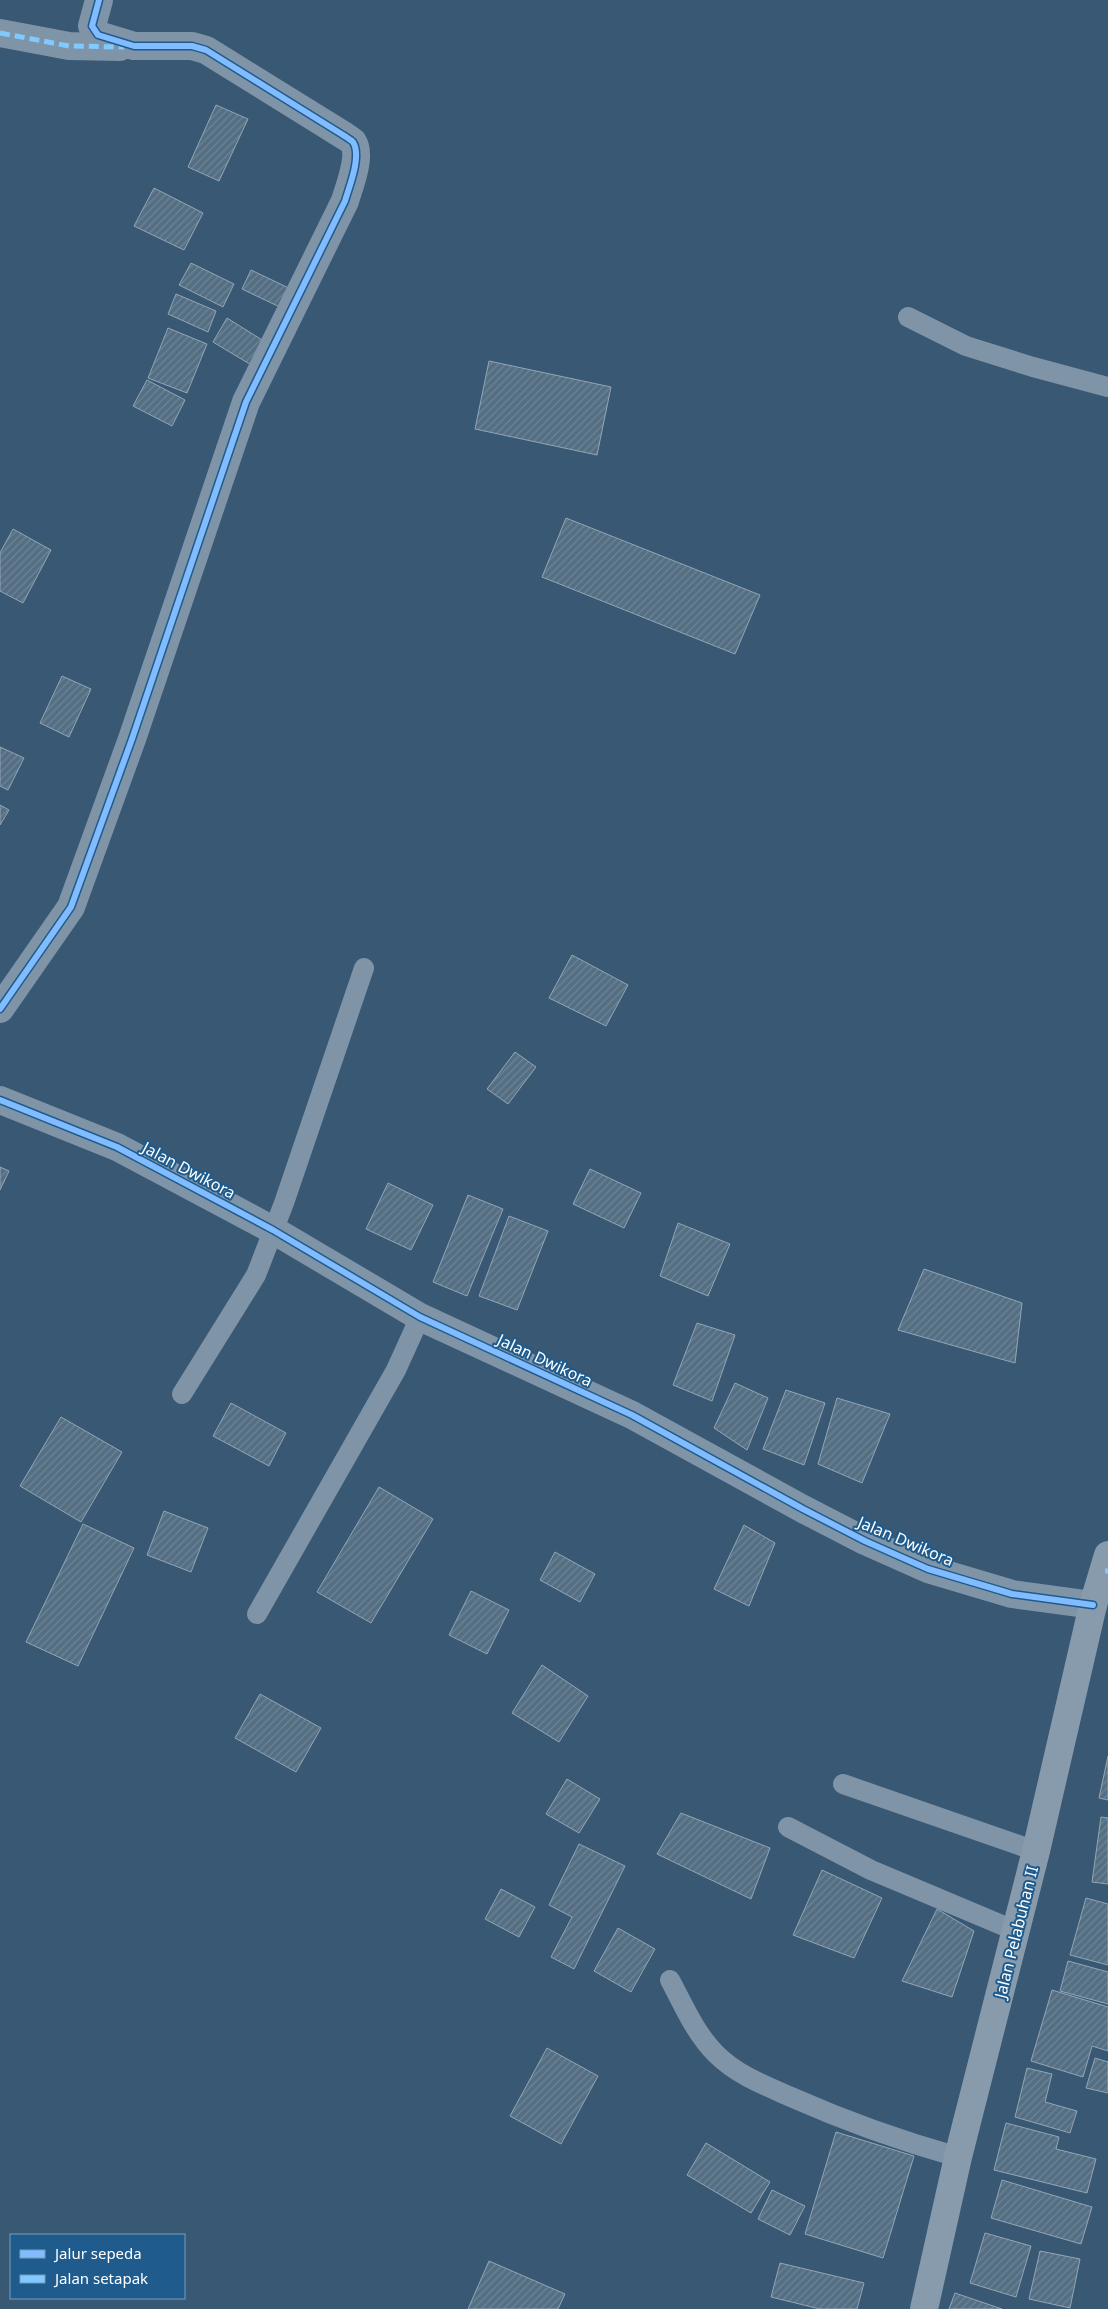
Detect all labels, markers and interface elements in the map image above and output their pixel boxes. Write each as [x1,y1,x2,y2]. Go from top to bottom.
street label: Jalan Dwikora [137,1135,239,1204]
street label: Jalan Dwikora [492,1328,596,1392]
street label: Jalan Dwikora [853,1510,957,1571]
street label: Jalan Pelabuhan II [988,1863,1043,2002]
legend [10,2234,185,2299]
text: Jalur sepeda [53,2243,142,2263]
text: Jalan setapak [53,2268,148,2288]

